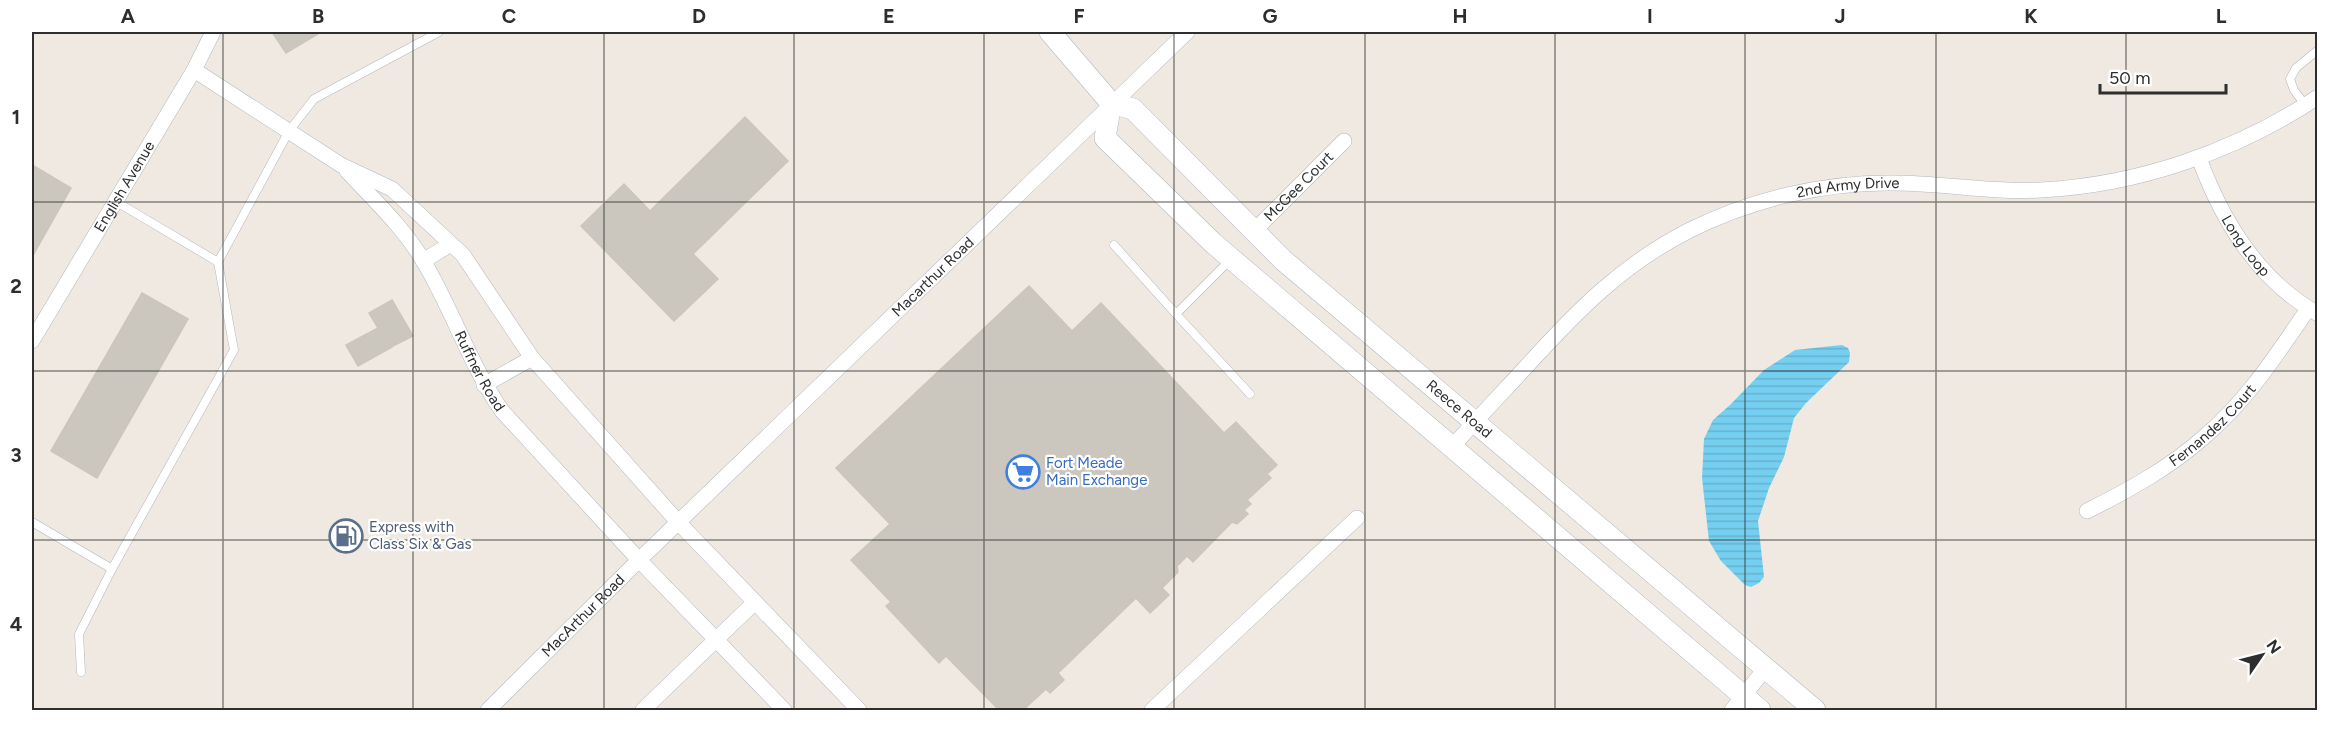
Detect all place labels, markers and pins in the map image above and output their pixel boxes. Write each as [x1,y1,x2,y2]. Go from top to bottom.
supermarket icon: Fort Meade Main Exchange [1005,454,1041,490]
place label: Fort Meade Main Exchange [1046,454,1147,489]
fuel station icon: Express with Class Six & Gas [328,518,364,554]
place label: Express with Class Six & Gas [369,518,471,553]

